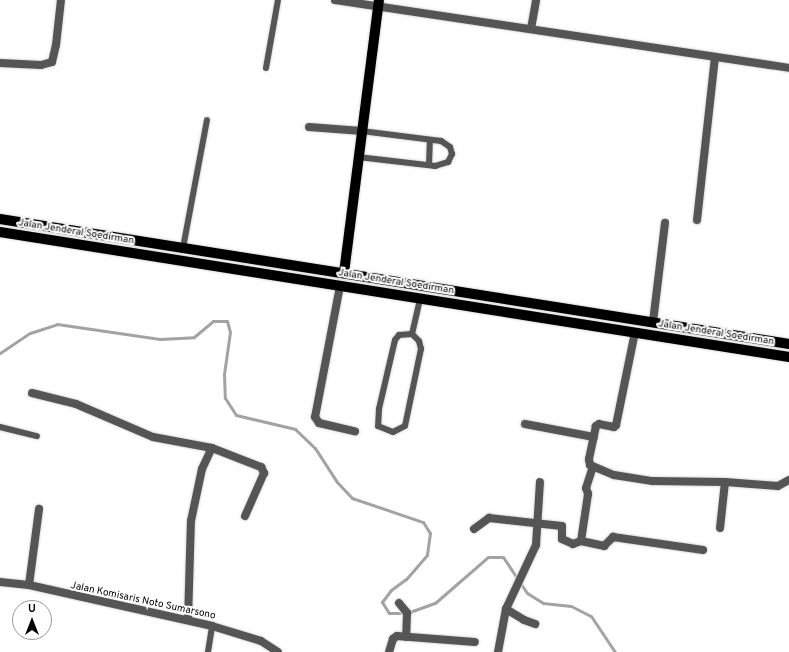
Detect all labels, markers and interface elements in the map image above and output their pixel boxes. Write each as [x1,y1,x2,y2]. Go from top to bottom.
street label: Jalan Jenderal Soedirman [17,217,135,247]
street label: Jalan Jenderal Soedirman [337,267,455,297]
street label: Jalan Jenderal Soedirman [657,318,775,348]
street label: Jalan Komisaris Noto Sumarsono [69,580,217,622]
north arrow [12,600,52,640]
text: U [28,602,36,616]

